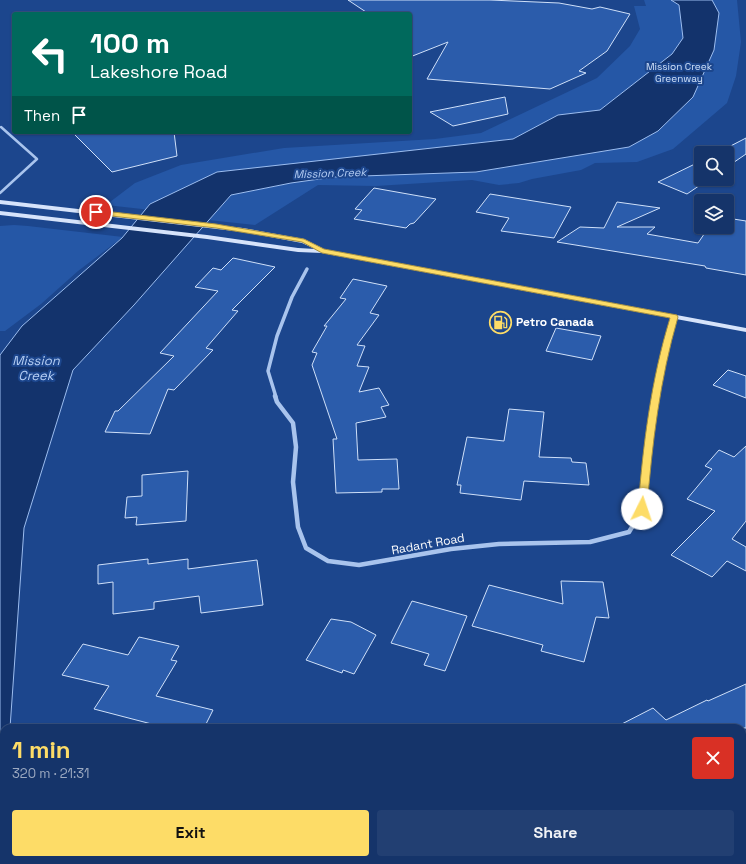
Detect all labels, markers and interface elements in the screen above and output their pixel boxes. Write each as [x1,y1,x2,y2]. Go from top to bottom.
text: 100 m [90,25,170,61]
icon: left [24,28,76,80]
text: Lakeshore Road [90,60,228,83]
park label: Mission Creek Greenway [646,60,713,85]
icon: arrive [68,104,90,126]
text: Then [24,106,60,125]
map controls [694,146,734,234]
button: search [694,146,734,186]
water label: Mission Creek [293,165,368,181]
button: layers [694,194,734,234]
pin [79,195,113,229]
icon: arrive [85,201,107,223]
fuel station icon: Petro Canada [488,309,514,335]
place label: Petro Canada [516,314,594,330]
water label: Mission Creek [12,352,61,384]
position arrow [621,488,663,530]
street label: Radant Road [390,530,466,558]
text: 1 min [12,734,71,765]
button: close [692,737,734,779]
text: 320 m · 21:31 [12,765,89,782]
button: Exit [12,810,369,856]
button: Share [377,810,734,856]

